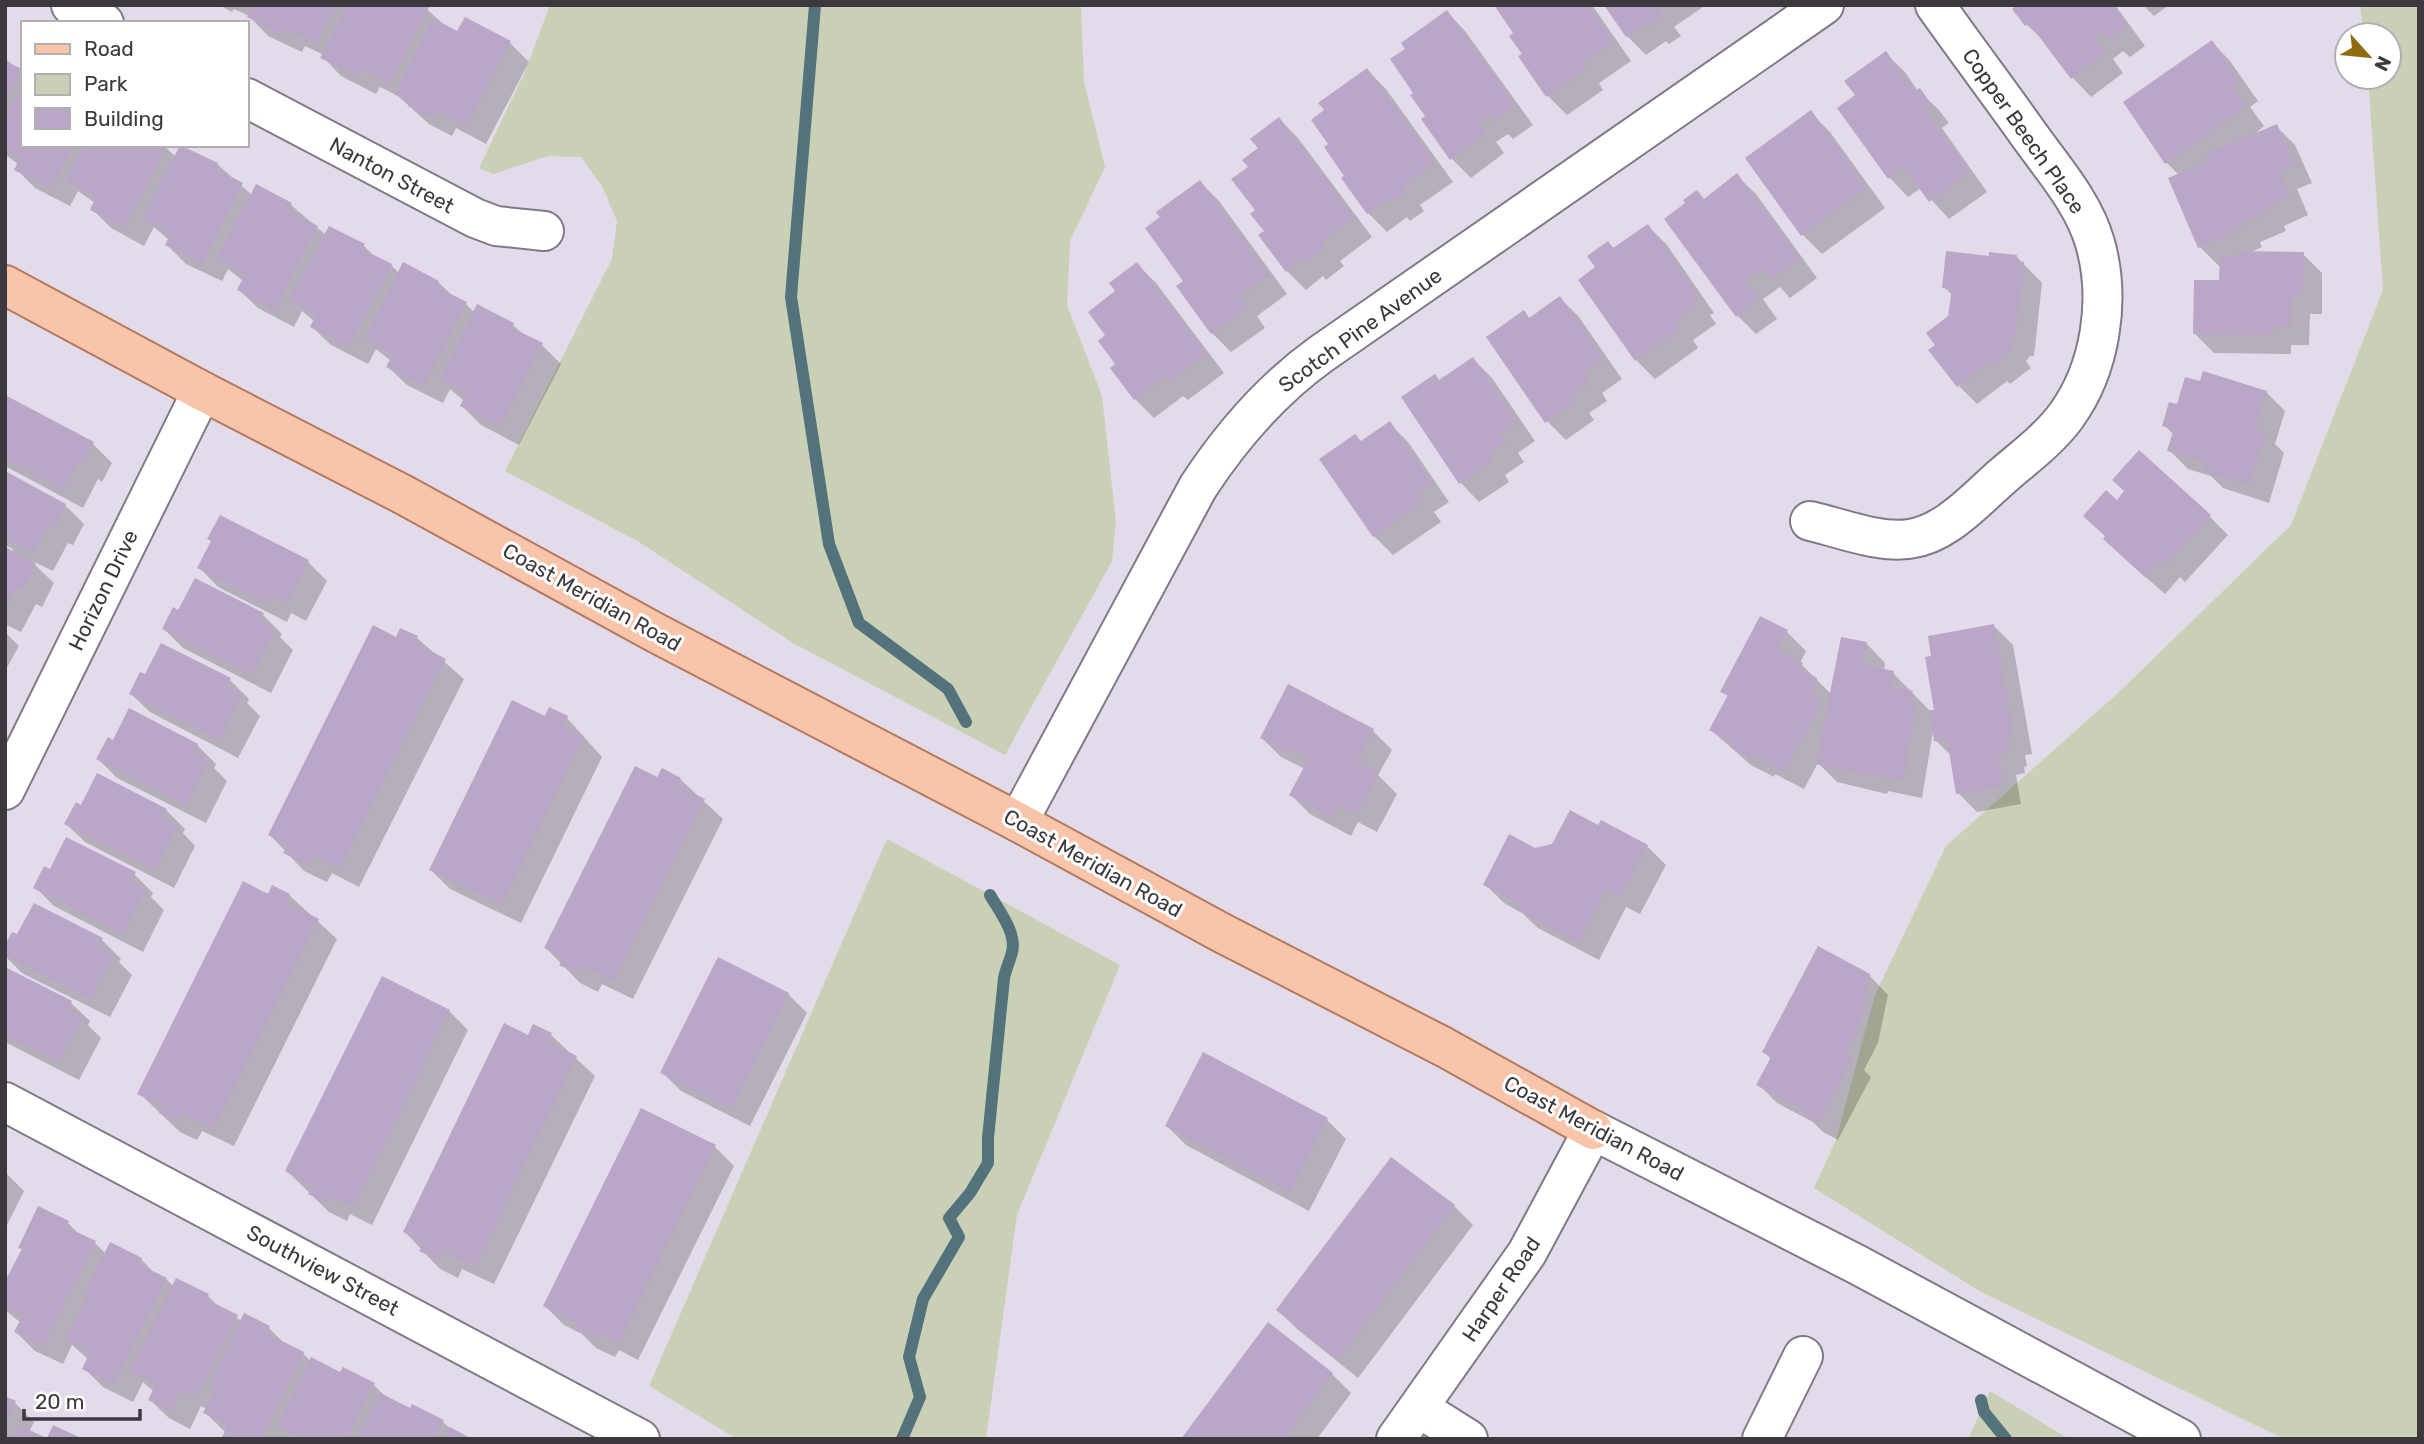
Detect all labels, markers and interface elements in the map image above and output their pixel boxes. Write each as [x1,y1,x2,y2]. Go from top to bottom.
legend [21,21,248,147]
north arrow [2333,21,2403,91]
text: Road [84,36,134,61]
street label: Copper Beech Place [1958,44,2090,218]
text: N [2369,52,2396,75]
text: Park [84,71,128,96]
text: Building [84,106,164,131]
street label: Nanton Street [325,132,459,218]
street label: Scotch Pine Avenue [1274,262,1446,398]
street label: Horizon Drive [63,526,143,654]
street label: Coast Meridian Road [498,538,686,656]
street label: Coast Meridian Road [999,804,1187,922]
street label: Coast Meridian Road [1500,1070,1688,1186]
street label: Southview Street [243,1219,403,1321]
street label: Harper Road [1457,1232,1545,1346]
scale bar [24,1378,140,1422]
text: 20 m [35,1389,84,1414]

